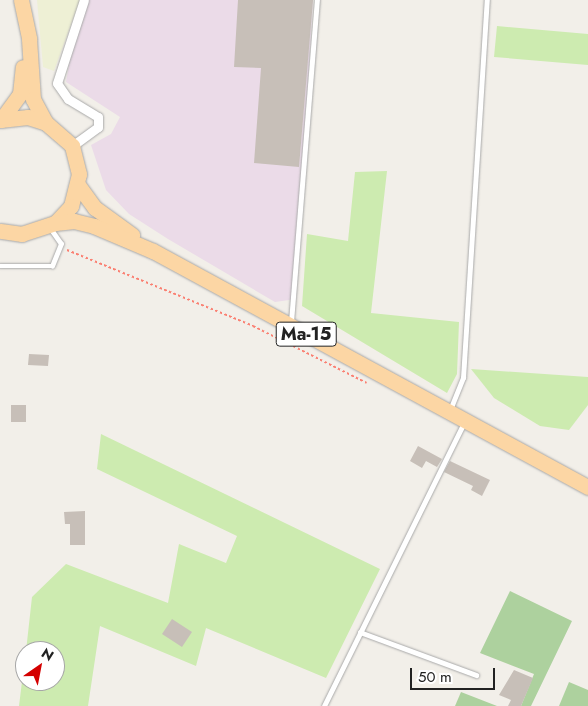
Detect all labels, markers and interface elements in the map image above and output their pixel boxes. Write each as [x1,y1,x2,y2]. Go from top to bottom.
road number: Ma-15 [275,318,337,349]
north arrow [15,641,65,691]
text: N [38,643,58,666]
scale bar [413,658,498,690]
text: 50 m [418,666,452,688]

